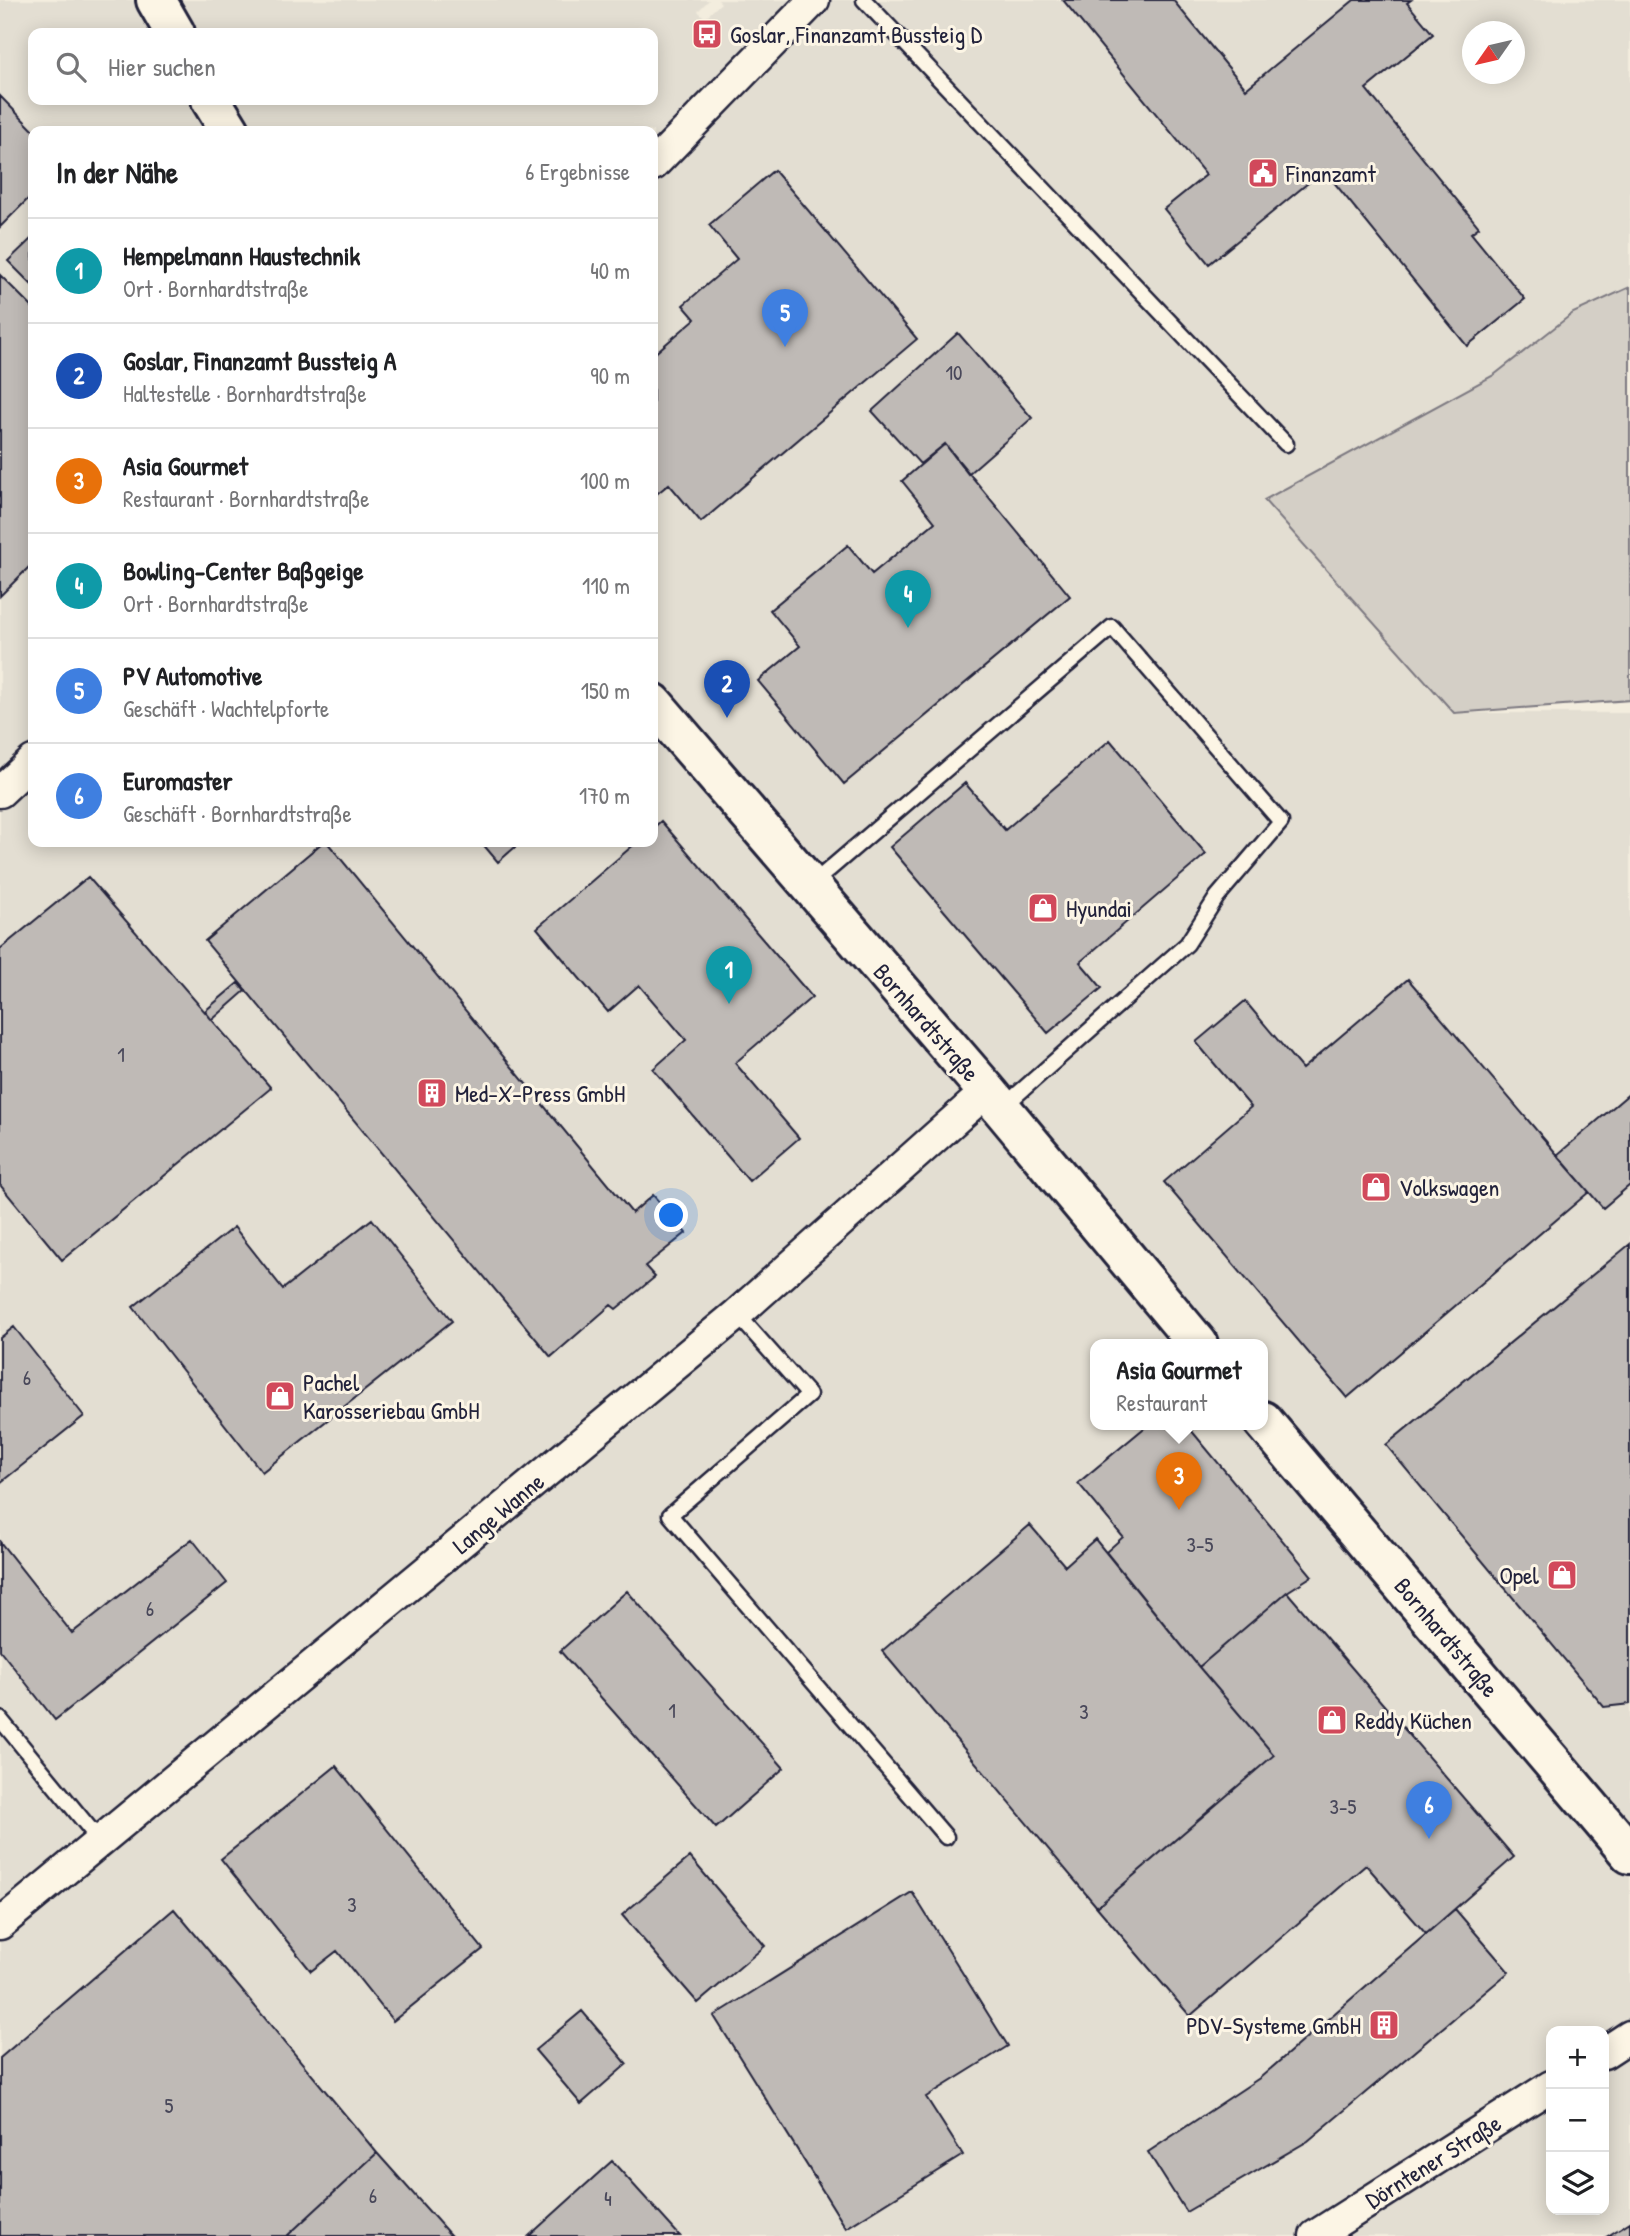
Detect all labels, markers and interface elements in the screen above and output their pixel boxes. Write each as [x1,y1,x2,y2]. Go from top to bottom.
bus stop icon: Goslar, Finanzamt Bussteig D [690,17,724,51]
place label: Goslar, Finanzamt Bussteig D [730,18,983,50]
north arrow [1462,21,1525,84]
search box [28,28,658,105]
icon: search [52,48,90,86]
text: Hier suchen [108,49,216,84]
text: In der Nähe [56,152,178,192]
text: 6 Ergebnisse [525,156,630,187]
public building icon: Finanzamt [1246,156,1280,190]
place label: Finanzamt [1285,157,1376,189]
text: Hempelmann Haustechnik [123,238,360,273]
text: 1 [75,255,83,286]
text: 40 m [590,255,630,286]
text: Ort · Bornhardtstraße [123,273,308,304]
pin: 5 [762,289,808,347]
text: Goslar, Finanzamt Bussteig A [123,343,396,378]
house number: 10 [945,358,963,387]
text: 2 [74,360,84,391]
text: 90 m [590,360,630,391]
text: Haltestelle · Bornhardtstraße [123,378,367,409]
text: Asia Gourmet [123,448,248,483]
text: 3 [74,465,84,496]
text: 100 m [580,465,630,496]
text: Restaurant · Bornhardtstraße [123,483,370,514]
text: Bowling-Center Baßgeige [123,553,364,588]
text: 4 [75,570,83,601]
text: 110 m [582,570,630,601]
pin: 4 [885,570,931,628]
text: Ort · Bornhardtstraße [123,588,308,619]
text: PV Automotive [123,658,262,693]
pin: 2 [704,660,750,718]
text: 5 [74,675,84,706]
text: 150 m [581,675,630,706]
text: Geschäft · Wachtelpforte [123,693,329,724]
text: Euromaster [123,763,233,798]
text: 6 [74,780,84,811]
text: 170 m [579,780,630,811]
text: Geschäft · Bornhardtstraße [123,798,352,829]
shop icon: Hyundai [1026,891,1060,925]
place label: Hyundai [1066,892,1132,924]
pin: 1 [706,946,752,1004]
street label: Bornhardtstraße [867,956,987,1088]
house number: 1 [117,1040,125,1069]
building icon: Med-X-Press GmbH [415,1076,449,1110]
place label: Med-X-Press GmbH [455,1077,625,1109]
shop icon: Volkswagen [1359,1170,1393,1204]
place label: Volkswagen [1399,1171,1499,1203]
your location [654,1198,688,1232]
popup [1090,1339,1268,1430]
text: Asia Gourmet [1116,1352,1242,1387]
house number: 6 [23,1363,31,1392]
place label: Pachel Karosseriebau GmbH [303,1366,479,1426]
shop icon: Pachel Karosseriebau GmbH [263,1379,297,1413]
text: Restaurant [1116,1387,1207,1418]
pin: 3 [1156,1452,1202,1510]
street label: Lange Wanne [445,1465,551,1561]
house number: 3-5 [1187,1530,1214,1559]
shop icon: Opel [1545,1558,1579,1592]
place label: Opel [1499,1559,1540,1591]
street label: Bornhardtstraße [1388,1571,1507,1704]
house number: 6 [146,1594,154,1623]
house number: 1 [668,1696,676,1725]
house number: 3 [1079,1697,1089,1726]
shop icon: Reddy Küchen [1315,1703,1349,1737]
place label: Reddy Küchen [1355,1704,1472,1736]
pin: 6 [1406,1781,1452,1839]
house number: 3-5 [1330,1792,1357,1821]
house number: 3 [347,1890,357,1919]
building icon: PDV-Systeme GmbH [1367,2008,1401,2042]
place label: PDV-Systeme GmbH [1186,2009,1361,2041]
map controls [1546,2026,1609,2215]
button: + [1546,2026,1609,2089]
button: − [1546,2089,1609,2152]
house number: 5 [165,2091,174,2120]
street label: Dörntener Straße [1359,2106,1507,2215]
button: layers [1546,2152,1609,2215]
house number: 6 [369,2181,377,2210]
house number: 4 [604,2184,612,2213]

